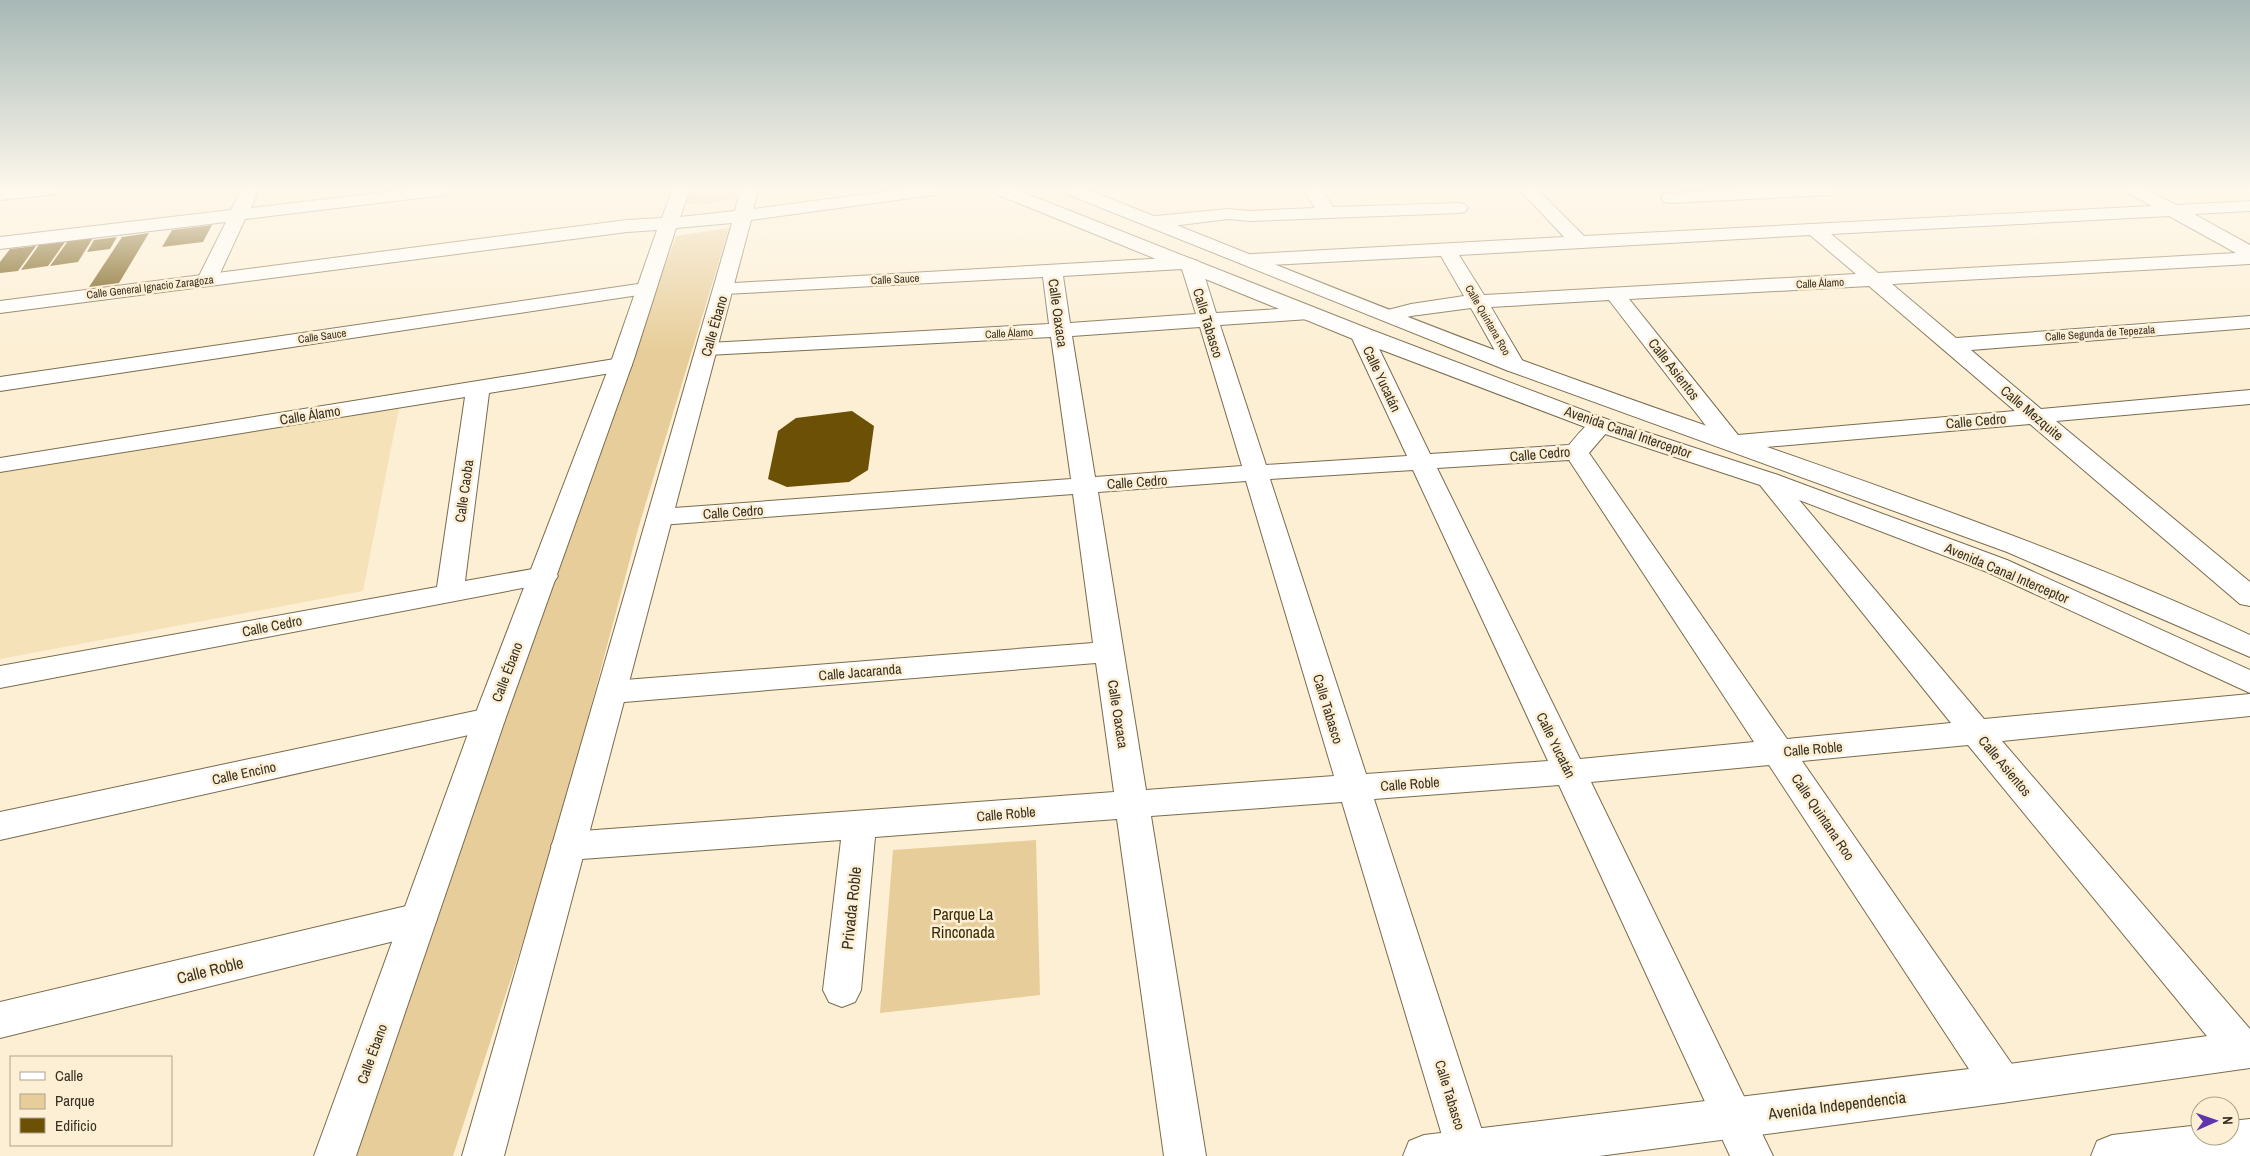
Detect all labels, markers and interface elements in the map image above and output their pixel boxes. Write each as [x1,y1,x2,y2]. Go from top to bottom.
street label: Calle Sauce [870,271,920,287]
street label: Calle General Ignacio Zaragoza [86,272,214,302]
street label: Calle Álamo [1796,275,1844,291]
street label: Calle Oaxaca [1044,278,1072,349]
street label: Calle Quintana Roo [1462,282,1514,358]
street label: Calle Tabasco [1189,286,1227,360]
street label: Calle Ébano [697,293,731,359]
street label: Calle Segunda de Tepezala [2045,322,2155,344]
street label: Calle Álamo [985,325,1033,341]
street label: Calle Sauce [297,326,347,346]
street label: Calle Asientos [1644,335,1704,404]
street label: Calle Yucatán [1359,343,1405,415]
street label: Calle Mezquite [1997,381,2067,445]
street label: Calle Álamo [278,401,342,429]
street label: Avenida Canal Interceptor [1561,401,1694,462]
street label: Calle Cedro [1945,409,2007,433]
street label: Calle Cedro [1509,442,1571,466]
street label: Calle Caoba [451,458,477,524]
street label: Calle Cedro [1106,471,1168,493]
street label: Calle Cedro [702,501,764,523]
street label: Avenida Canal Interceptor [1941,538,2072,607]
street label: Calle Cedro [241,611,303,641]
street label: Calle Ébano [487,640,527,704]
street label: Calle Jacaranda [818,659,903,685]
street label: Calle Tabasco [1309,672,1347,746]
street label: Calle Oaxaca [1104,679,1132,750]
street label: Calle Yucatán [1532,709,1580,781]
street label: Calle Asientos [1975,732,2036,800]
street label: Calle Roble [1783,737,1843,761]
street label: Calle Encino [210,757,278,789]
street label: Calle Quintana Roo [1787,770,1859,864]
street label: Calle Roble [1380,773,1440,795]
street label: Calle Roble [976,802,1036,826]
street label: Privada Roble [836,866,866,950]
park label: Parque La Rinconada [931,903,995,943]
street label: Calle Roble [174,951,246,989]
street label: Calle Ébano [353,1022,391,1086]
legend [10,1056,172,1146]
street label: Calle Tabasco [1431,1058,1469,1132]
text: Calle [55,1065,83,1086]
street label: Avenida Independencia [1766,1086,1908,1124]
text: Parque [55,1090,95,1111]
north arrow [2190,1096,2240,1146]
text: Edificio [55,1115,97,1136]
text: N [2219,1116,2237,1125]

